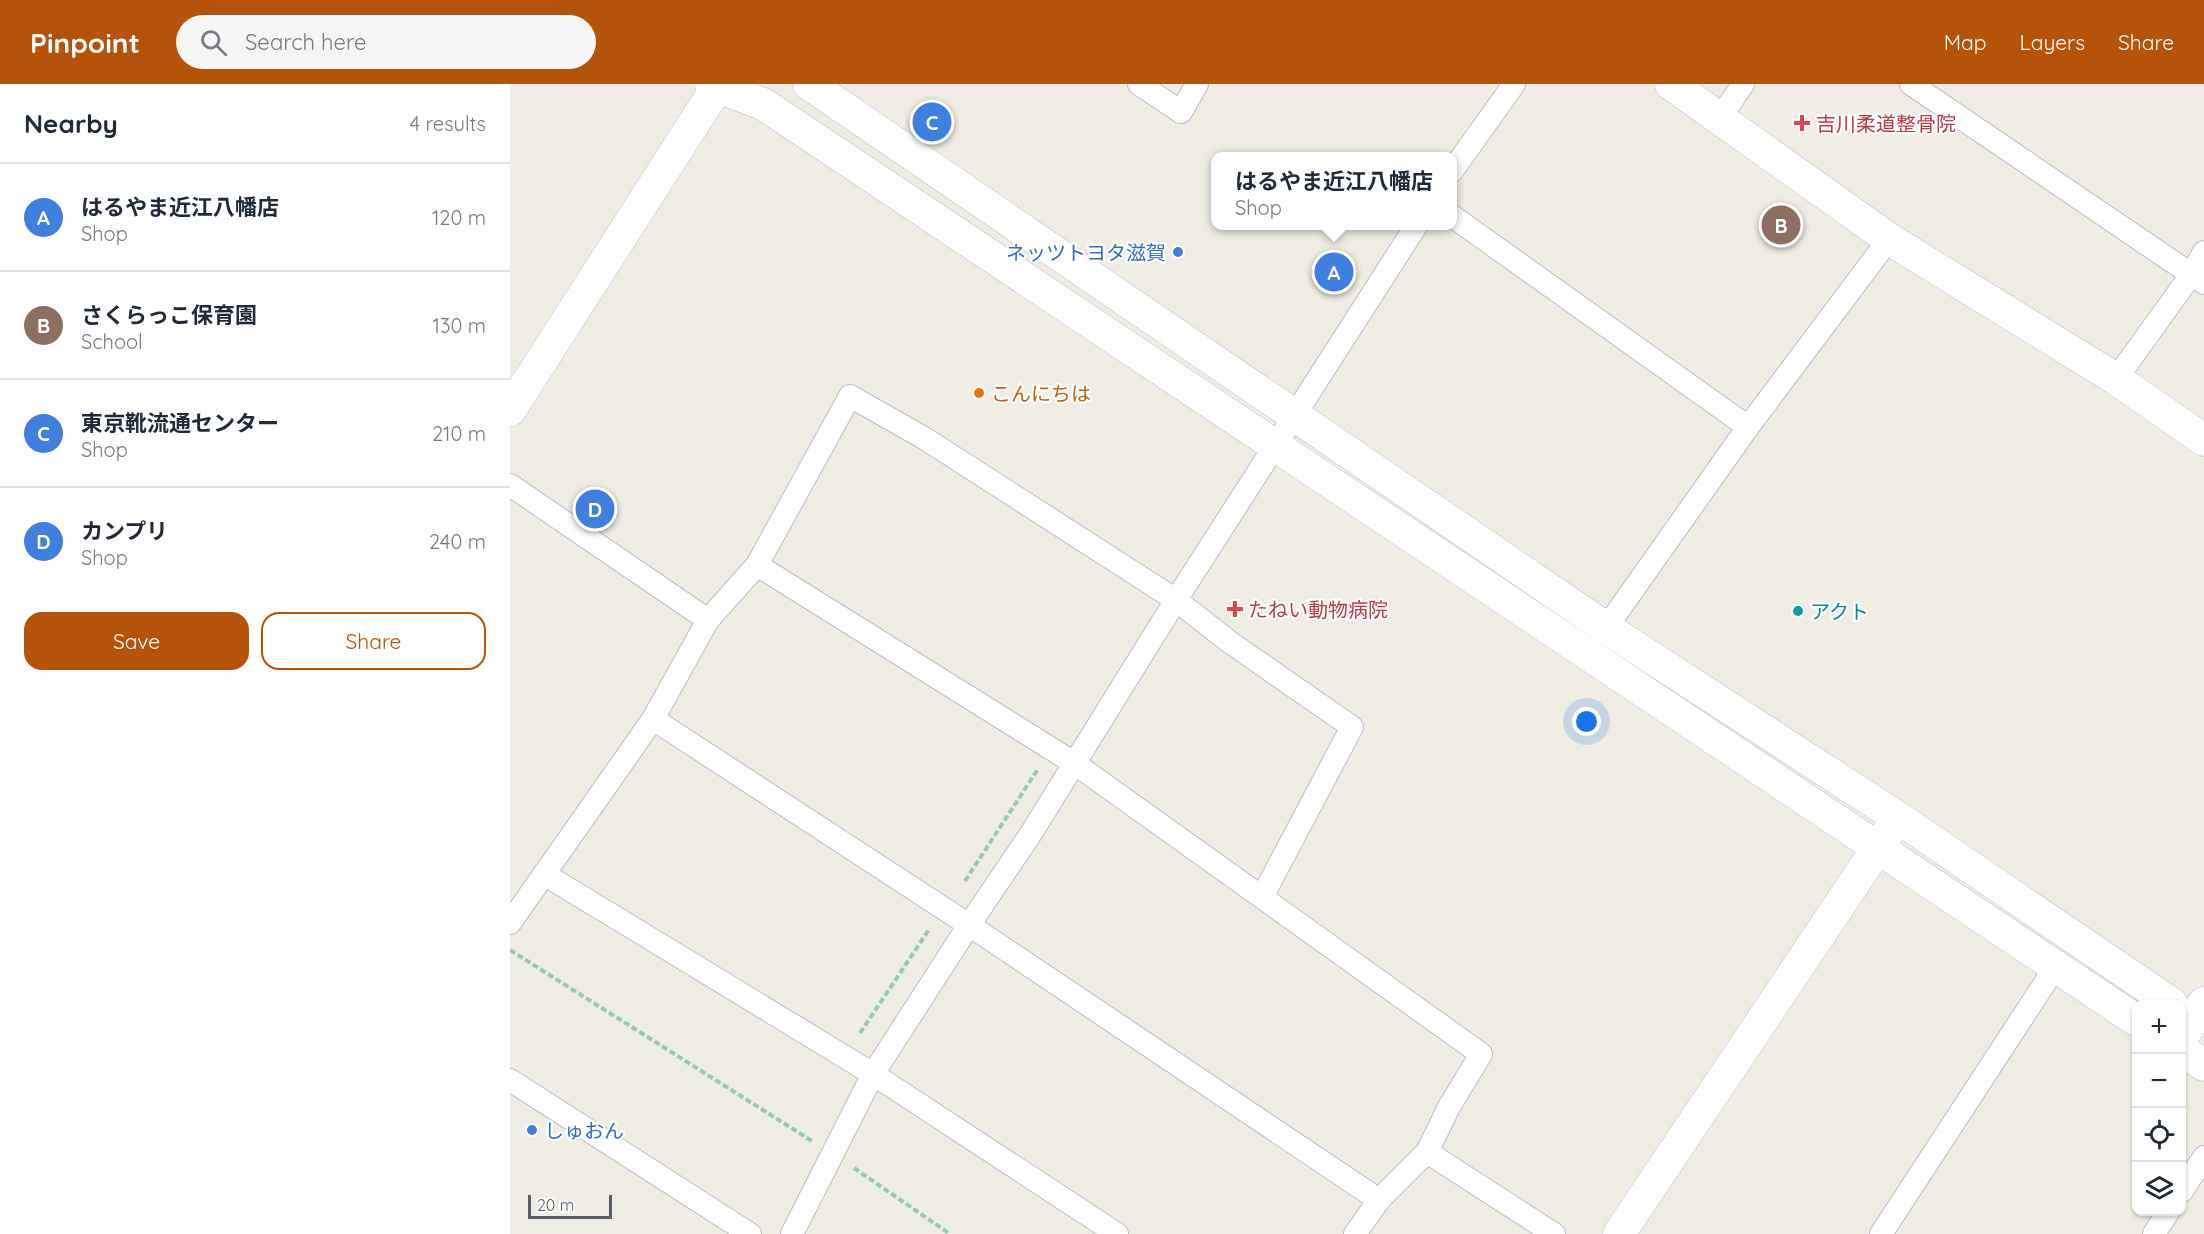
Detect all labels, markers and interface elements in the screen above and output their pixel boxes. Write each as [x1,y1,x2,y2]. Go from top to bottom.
search box [176,15,596,69]
text: Pinpoint [30,25,140,60]
icon: search [197,26,230,59]
text: Search here [245,28,366,56]
text: Map [1944,29,1987,55]
text: Layers [2020,29,2085,55]
text: Share [2118,29,2174,55]
pin: C [912,99,952,144]
text: Nearby [24,107,118,140]
text: 4 results [410,111,486,136]
place label: 吉川柔道整骨院 [1816,111,1956,136]
marker: 吉川柔道整骨院 [1793,114,1811,132]
popup [1211,152,1457,230]
text: はるやま近江八幡店 [1235,167,1433,195]
text: はるやま近江八幡店 [81,193,279,221]
text: Shop [1235,195,1282,220]
pin: B [1762,202,1800,248]
text: A [37,205,50,230]
text: 120 m [432,205,486,230]
text: Shop [81,221,128,246]
place label: ネッツトヨタ滋賀 [1006,240,1166,265]
marker: ネッツトヨタ滋賀 [1171,245,1185,259]
pin: A [1314,250,1354,294]
text: さくらっこ保育園 [81,301,257,329]
text: B [37,313,50,338]
text: 130 m [433,313,486,338]
text: School [81,329,143,354]
place label: こんにちは [991,381,1091,406]
marker: こんにちは [972,386,986,400]
text: 東京靴流通センター [81,409,279,437]
text: C [37,421,50,446]
text: 210 m [432,421,486,446]
text: Shop [81,437,128,462]
pin: D [576,486,614,532]
text: カンプリ [81,517,168,545]
text: D [36,529,51,554]
text: 240 m [429,529,486,554]
text: Shop [81,545,128,570]
place label: たねい動物病院 [1248,597,1388,622]
place label: アクト [1810,599,1869,624]
marker: たねい動物病院 [1226,600,1244,618]
marker: アクト [1791,604,1805,618]
button: Save [24,612,249,670]
button: Share [261,612,486,670]
your location [1572,707,1601,736]
map controls [2132,1000,2186,1216]
button: + [2132,1000,2186,1054]
button: − [2132,1054,2186,1108]
button: locate [2132,1108,2186,1162]
place label: しゅおん [544,1118,624,1143]
marker: しゅおん [525,1123,539,1137]
button: layers [2132,1162,2186,1216]
scale bar [528,1192,612,1220]
text: 20 m [537,1195,574,1215]

